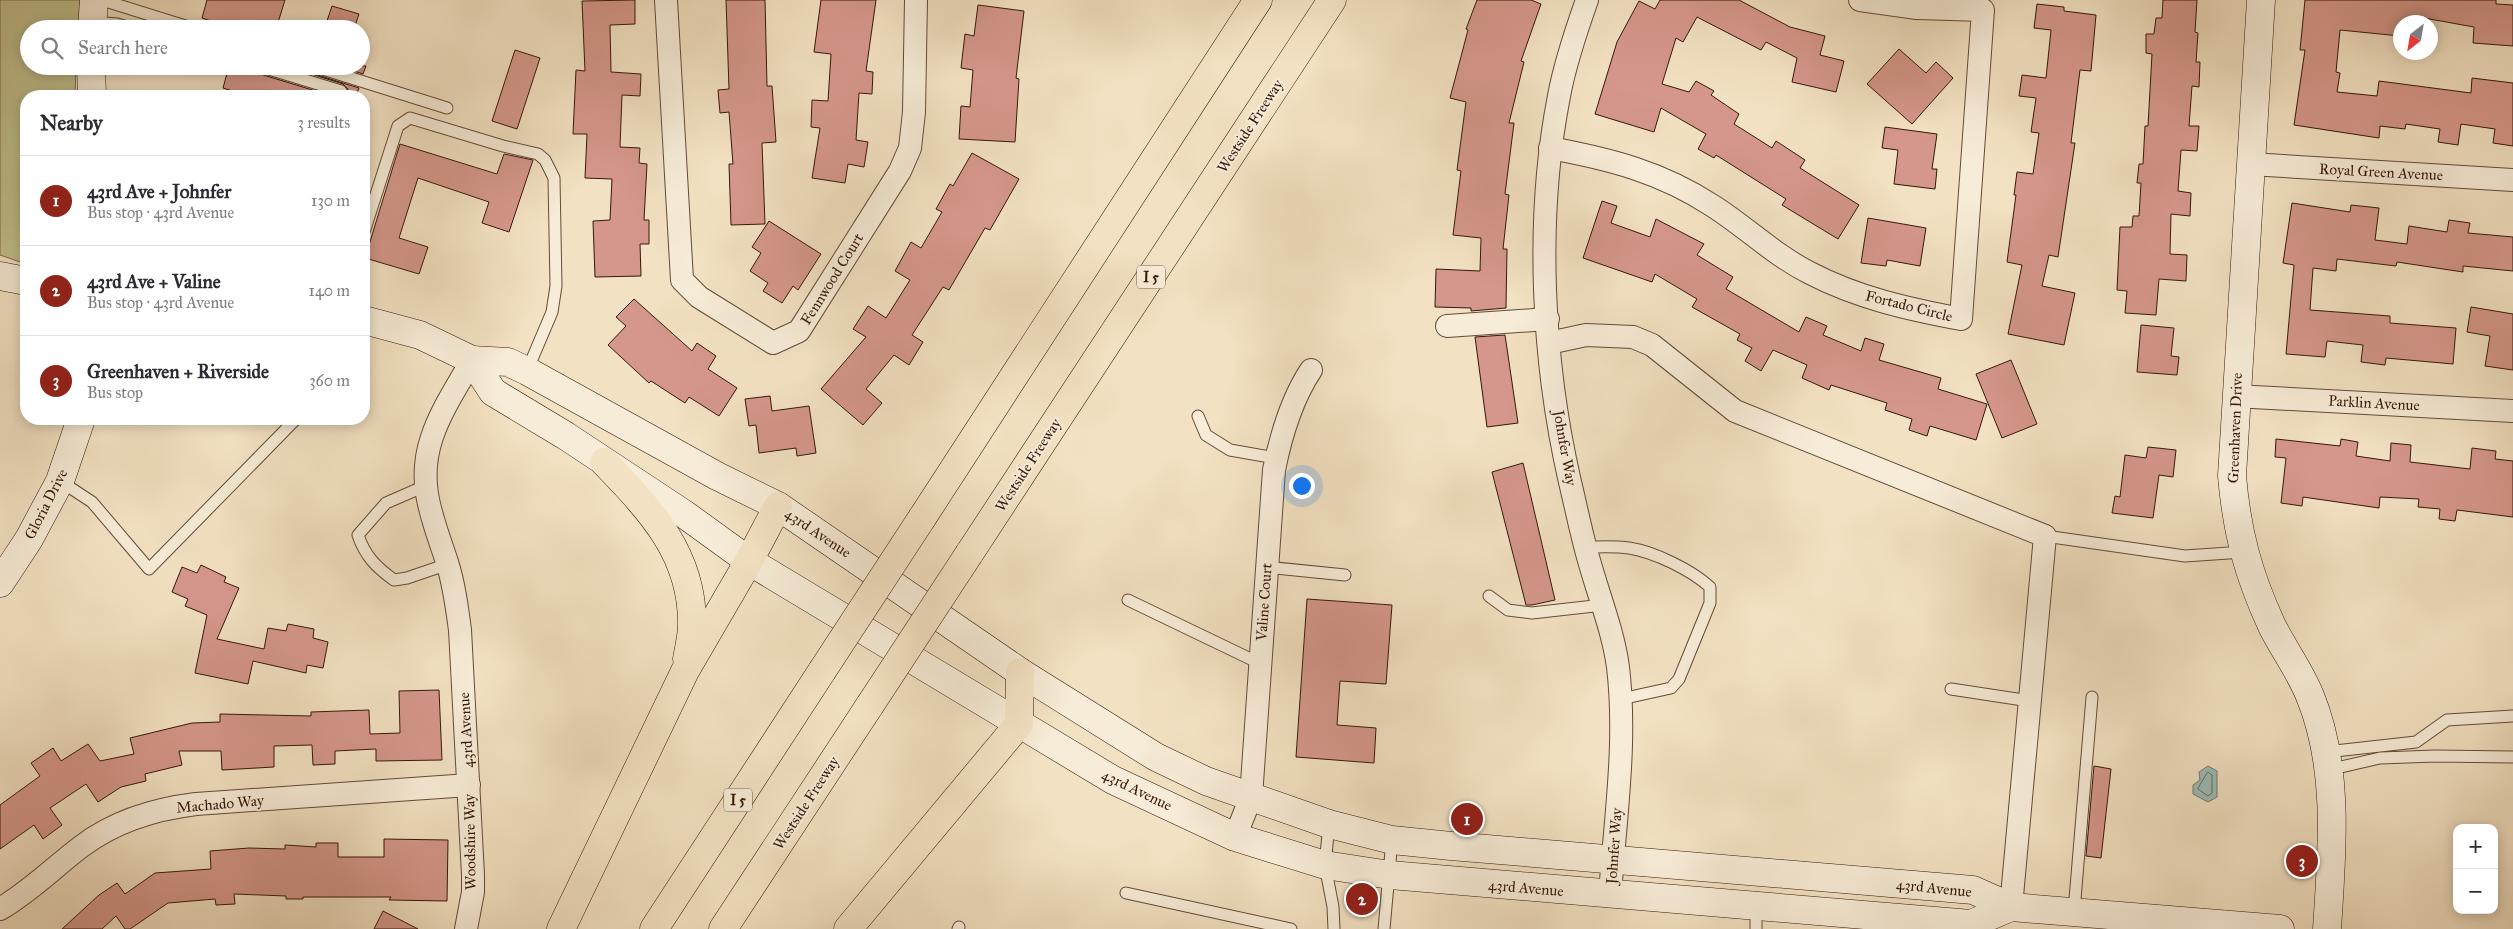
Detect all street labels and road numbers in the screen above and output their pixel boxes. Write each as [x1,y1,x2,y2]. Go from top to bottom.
street label: Westside Freeway [1213,75,1287,176]
street label: Royal Green Avenue [2319,160,2443,184]
street label: Fennwood Court [797,229,868,328]
road number: I 5 [1137,266,1165,288]
street label: Fortado Circle [1864,286,1954,326]
street label: Greenhaven Drive [2224,372,2246,484]
street label: Parklin Avenue [2328,392,2420,414]
street label: Johnfer Way [1548,407,1581,488]
street label: Westside Freeway [991,414,1065,515]
street label: Gloria Drive [21,466,71,542]
street label: 43rd Avenue [782,504,854,562]
street label: Valine Court [1252,562,1276,643]
street label: 43rd Avenue [455,692,477,768]
street label: Westside Freeway [769,752,843,853]
street label: 43rd Avenue [1099,765,1175,815]
road number: I 5 [724,788,752,812]
street label: Machado Way [175,791,266,817]
street label: Woodshire Way [460,793,480,890]
street label: Johnfer Way [1602,806,1627,887]
street label: 43rd Avenue [1895,875,1973,901]
street label: 43rd Avenue [1488,876,1564,900]

